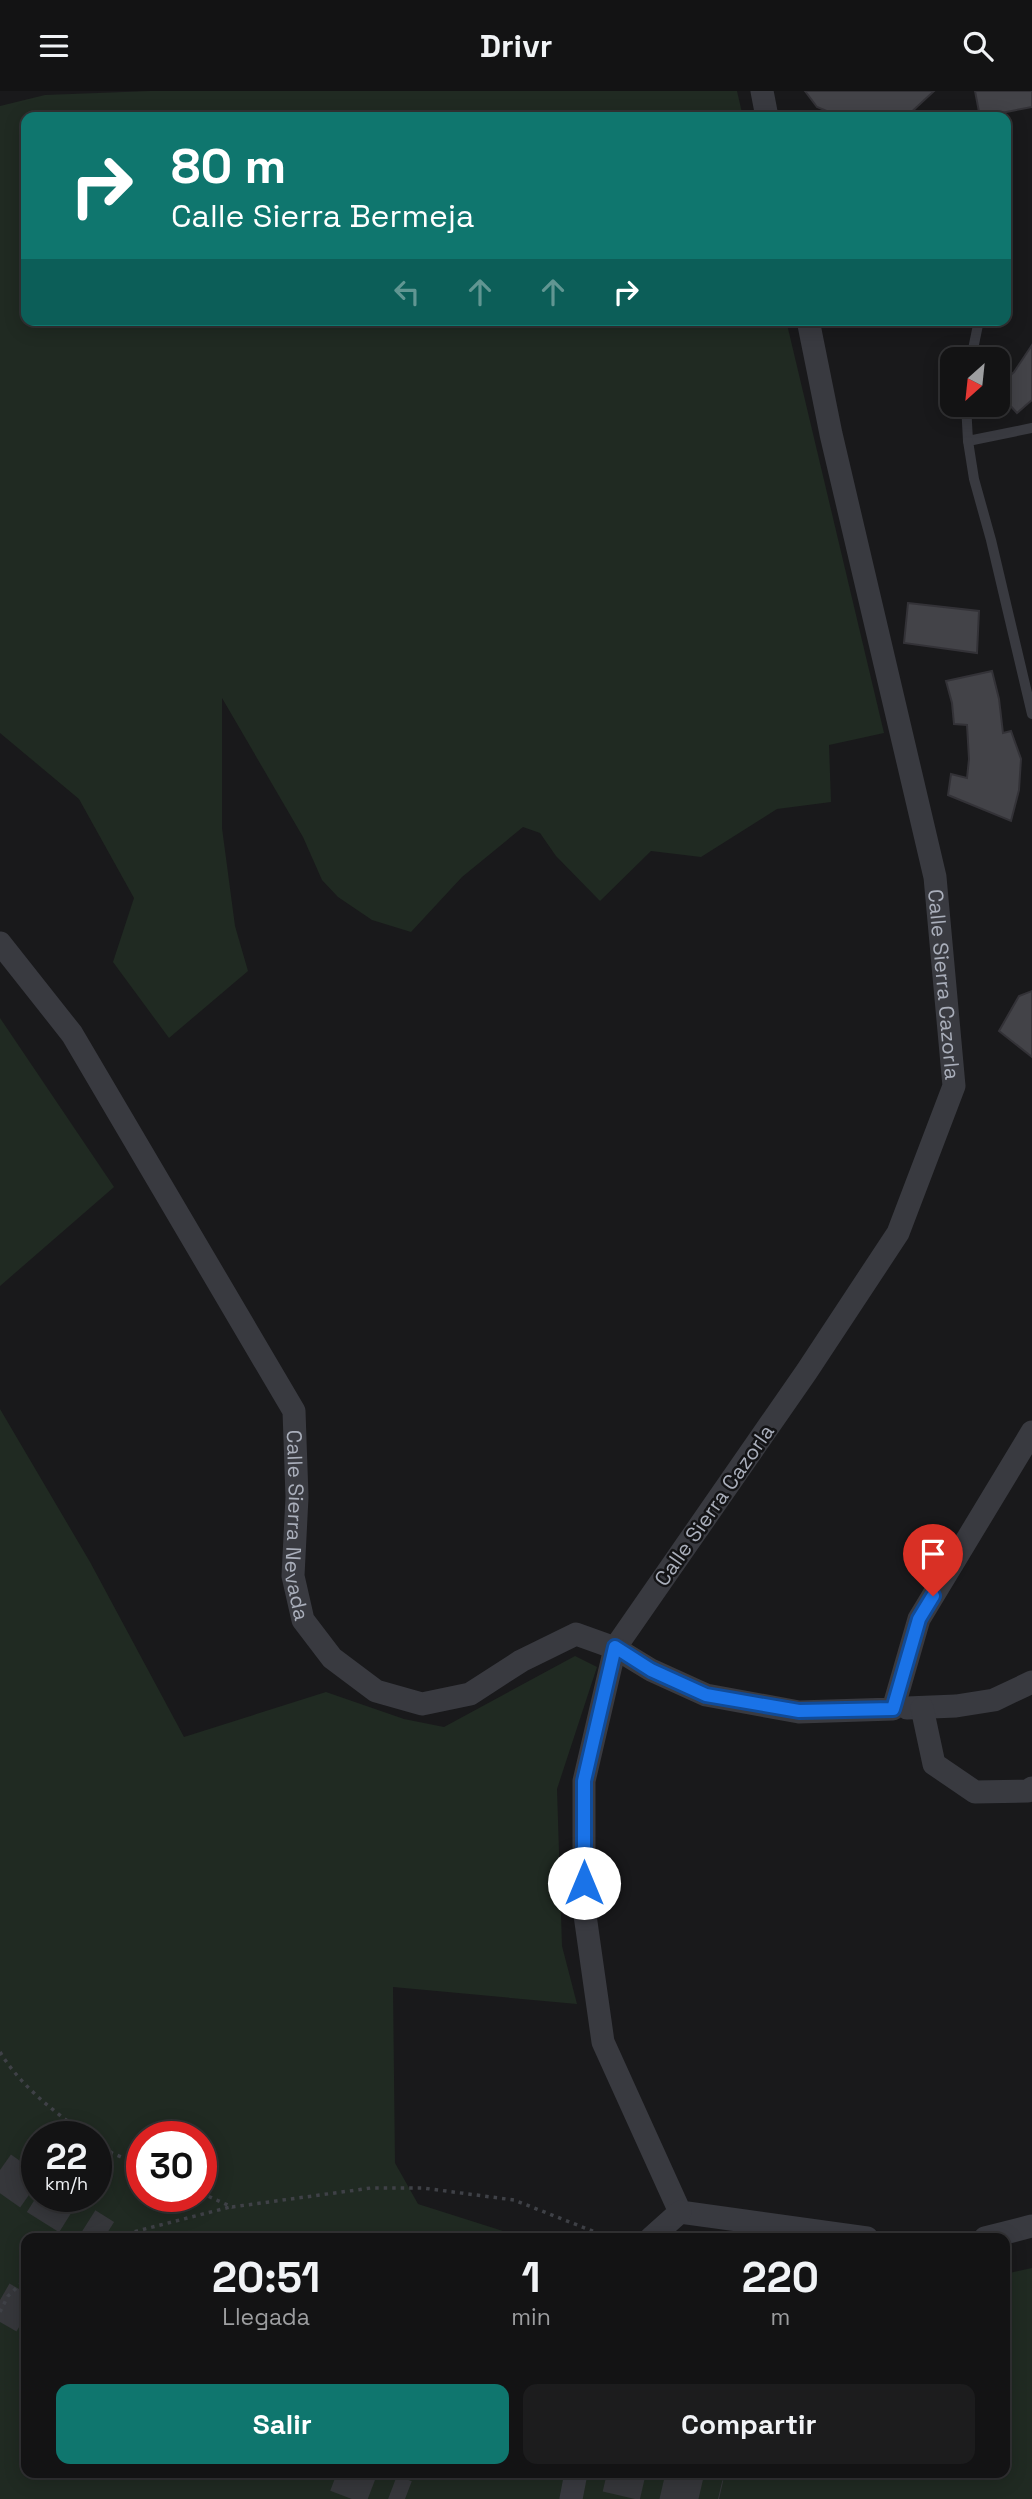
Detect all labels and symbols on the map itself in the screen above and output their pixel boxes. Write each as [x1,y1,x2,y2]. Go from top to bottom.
north arrow [940,347,1010,417]
street label: Calle Sierra Cazorla [923,888,967,1081]
street label: Calle Sierra Cazorla [648,1419,780,1591]
street label: Calle Sierra Nevada [279,1429,316,1623]
pin [903,1524,963,1596]
position arrow [547,1846,621,1920]
speed limit sign: 30 [126,2121,217,2212]

